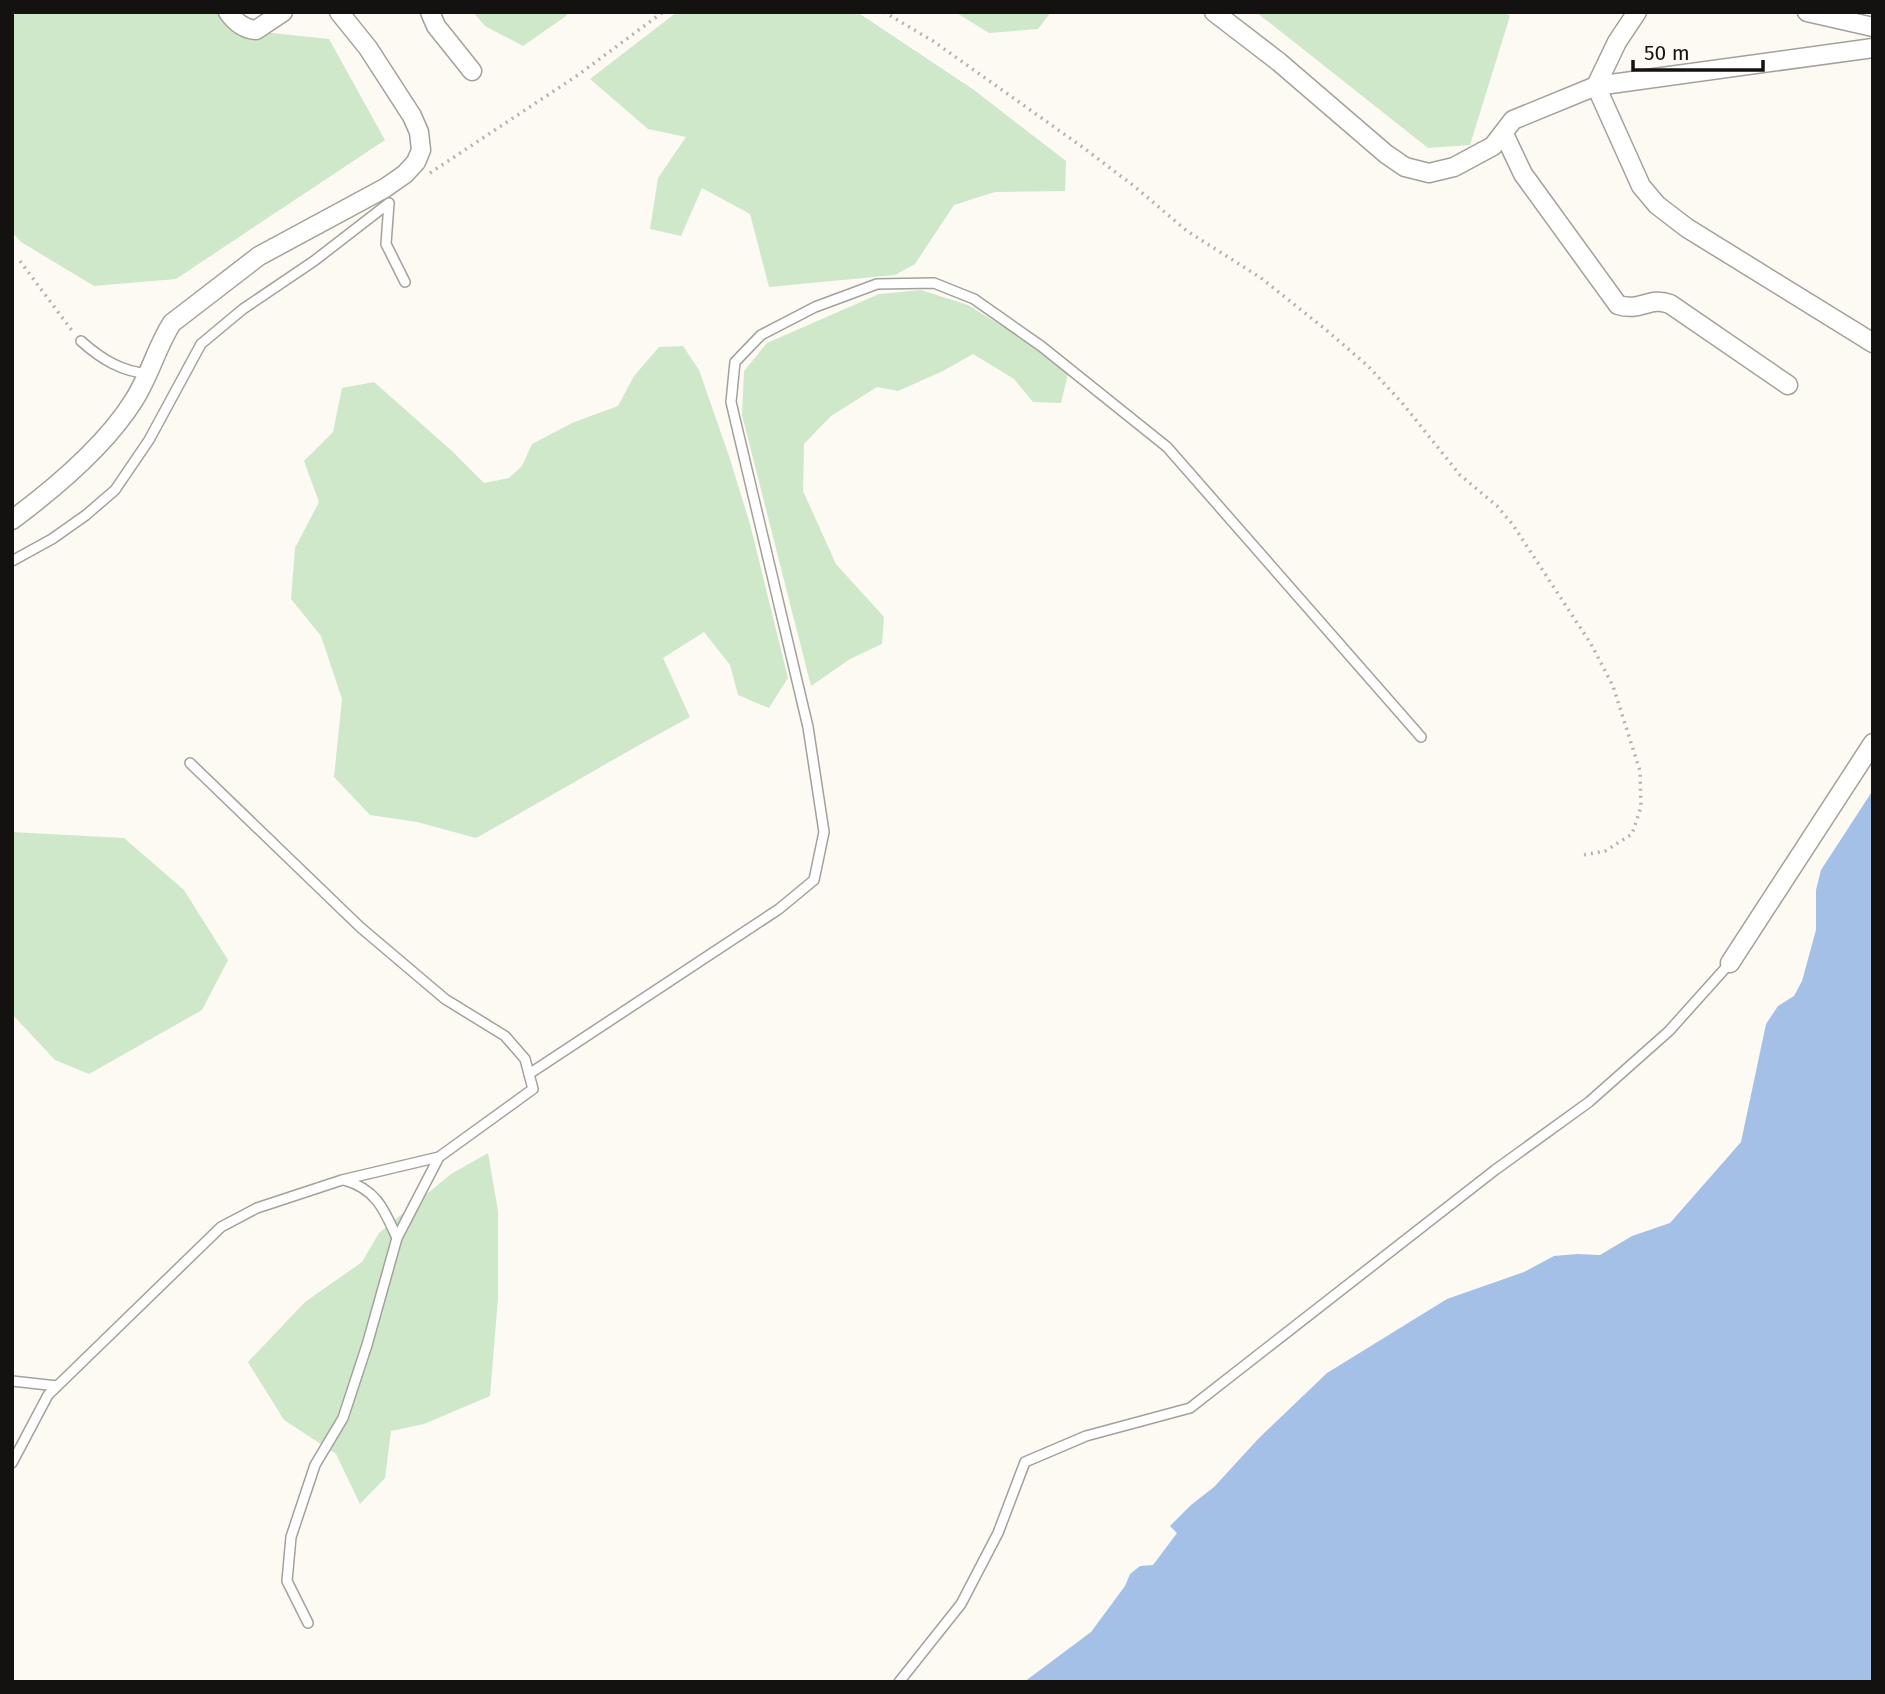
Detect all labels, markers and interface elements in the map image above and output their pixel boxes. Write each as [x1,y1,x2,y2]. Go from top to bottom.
scale bar [1633,28,1762,72]
text: 50 m [1644,40,1690,66]

